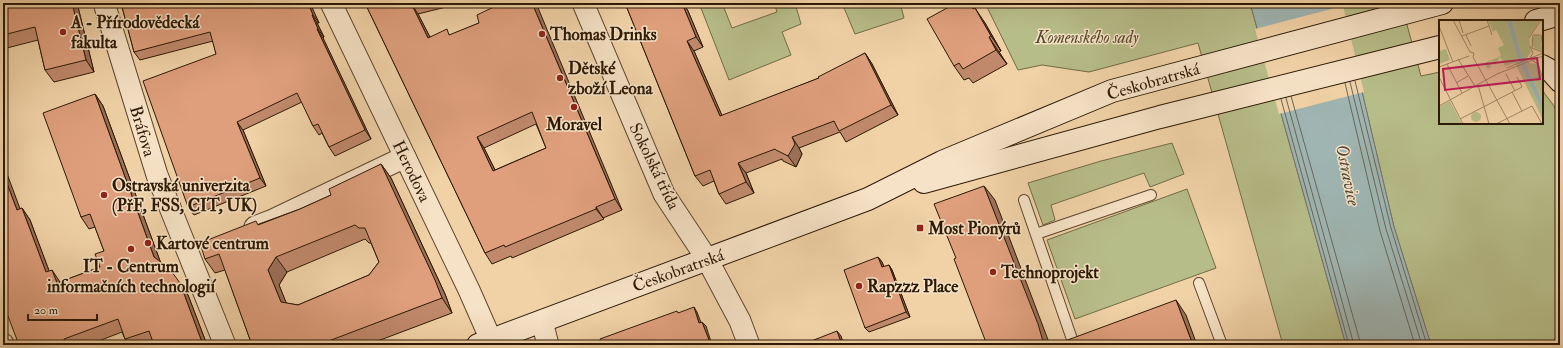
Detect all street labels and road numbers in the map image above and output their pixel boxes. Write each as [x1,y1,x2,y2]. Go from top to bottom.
street label: Českobratrská [1104,57,1203,105]
street label: Bráfova [125,103,160,160]
street label: Sokolská třída [625,119,685,214]
street label: Herodova [388,137,436,206]
street label: Českobratrská [629,243,728,297]

